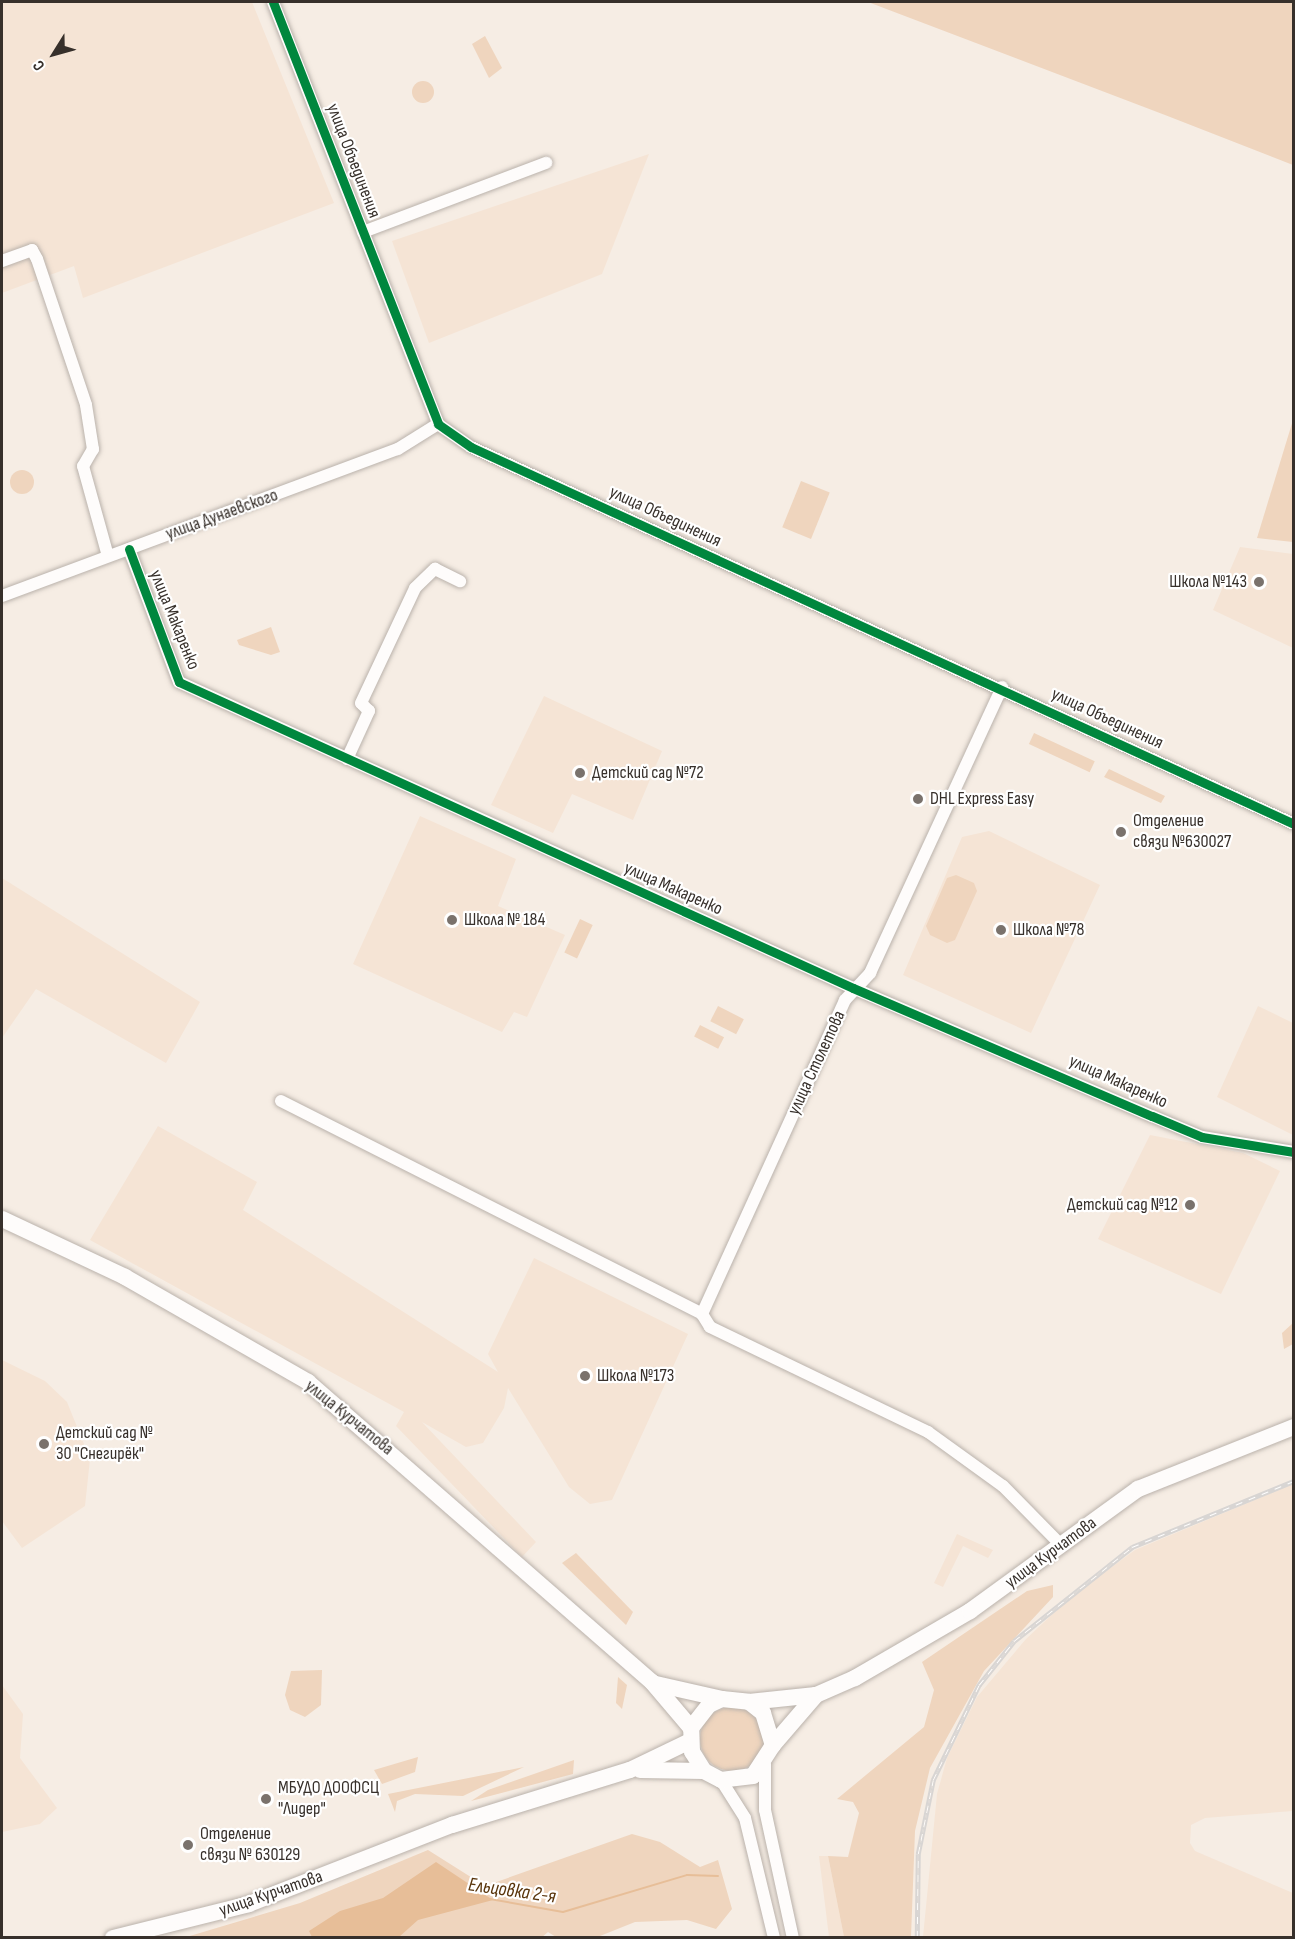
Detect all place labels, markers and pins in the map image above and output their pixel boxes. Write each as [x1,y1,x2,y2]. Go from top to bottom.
place label: Школа №143 [1169,571,1247,593]
marker: Школа №143 [1252,575,1266,589]
place label: Детский сад №72 [592,762,704,784]
marker: Детский сад №72 [573,766,587,780]
place label: DHL Express Easy [930,788,1034,810]
marker: DHL Express Easy [911,792,925,806]
place label: Отделение связи №630027 [1133,811,1231,854]
marker: Отделение связи №630027 [1114,825,1128,839]
place label: Школа № 184 [464,909,545,931]
marker: Школа № 184 [445,913,459,927]
place label: Школа №78 [1013,919,1084,941]
marker: Школа №78 [994,923,1008,937]
place label: Детский сад №12 [1067,1194,1178,1216]
marker: Детский сад №12 [1183,1198,1197,1212]
place label: Школа №173 [597,1365,674,1387]
marker: Школа №173 [578,1369,592,1383]
place label: Детский сад № 30 "Снегирёк" [56,1423,153,1466]
marker: Детский сад № 30 "Снегирёк" [37,1437,51,1451]
place label: МБУДО ДООФСЦ "Лидер" [278,1778,379,1820]
marker: МБУДО ДООФСЦ "Лидер" [259,1792,273,1806]
place label: Отделение связи № 630129 [200,1824,300,1866]
marker: Отделение связи № 630129 [181,1838,195,1852]

